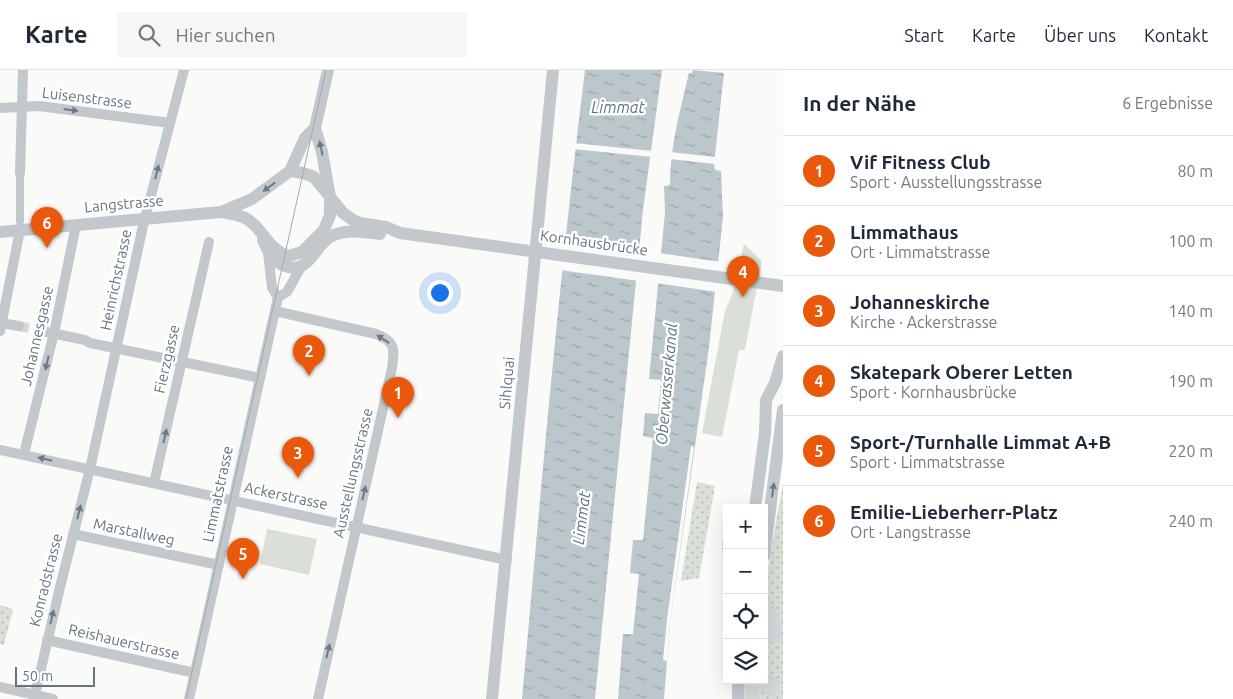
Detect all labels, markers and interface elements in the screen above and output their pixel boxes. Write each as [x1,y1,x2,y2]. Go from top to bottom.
search box [117,12,467,57]
text: Karte [25,21,87,48]
icon: search [135,21,163,49]
text: Hier suchen [175,24,276,46]
text: Start [904,25,944,45]
text: Karte [972,25,1016,45]
text: Über uns [1044,25,1116,45]
text: Kontakt [1144,25,1208,45]
street label: Luisenstrasse [41,84,133,111]
text: In der Nähe [803,91,916,115]
text: 6 Ergebnisse [1122,94,1213,112]
water label: Limmat [591,98,645,116]
one-way arrow [63,106,79,114]
one-way arrow [317,140,325,156]
text: Vif Fitness Club [850,151,991,173]
text: 1 [814,162,824,180]
text: 80 m [1177,162,1213,180]
one-way arrow [153,164,161,179]
text: Sport · Ausstellungsstrasse [850,173,1042,191]
one-way arrow [263,181,276,192]
street label: Langstrasse [84,192,164,215]
pin: 6 [31,207,63,248]
text: Limmathaus [850,221,959,243]
street label: Kornhausbrücke [539,227,649,259]
street label: Heinrichstrasse [96,228,135,332]
text: 2 [814,232,824,250]
text: 100 m [1168,232,1213,250]
text: Ort · Limmatstrasse [850,243,990,261]
pin: 4 [727,256,759,297]
your location [427,280,453,306]
street label: Johannesgasse [17,284,56,387]
text: Johanneskirche [850,291,990,313]
text: 3 [814,302,824,320]
text: 140 m [1168,302,1213,320]
text: Kirche · Ackerstrasse [850,313,997,331]
water label: Oberwasserkanal [652,322,680,446]
street label: Fierzgasse [150,323,183,395]
one-way arrow [377,334,390,343]
pin: 2 [293,335,325,376]
one-way arrow [43,356,51,371]
street label: Sihlquai [496,356,517,410]
text: Skatepark Oberer Letten [850,361,1073,383]
text: 4 [814,372,824,390]
text: 190 m [1168,372,1213,390]
pin: 1 [382,377,414,418]
text: Sport · Kornhausbrücke [850,383,1017,401]
street label: Ausstellungsstrasse [329,406,376,539]
one-way arrow [161,428,169,443]
text: Sport-/Turnhalle Limmat A+B [850,431,1111,453]
pin: 3 [282,437,314,478]
text: 5 [814,442,824,460]
text: 220 m [1168,442,1213,460]
street label: Limmatstrasse [199,444,236,544]
text: Sport · Limmatstrasse [850,453,1005,471]
one-way arrow [37,455,52,463]
street label: Ackerstrasse [243,478,329,513]
one-way arrow [769,482,777,498]
one-way arrow [360,485,368,500]
water label: Limmat [569,490,593,546]
text: Emilie-Lieberherr-Platz [850,501,1058,523]
one-way arrow [75,504,83,519]
map controls [723,504,768,684]
button: + [723,504,768,549]
text: 6 [814,512,824,530]
text: 240 m [1168,512,1213,530]
street label: Marstallweg [92,515,176,548]
text: Ort · Langstrasse [850,523,971,541]
street label: Konradstrasse [26,531,65,628]
pin: 5 [227,538,259,579]
button: − [723,549,768,594]
button: locate [723,594,768,639]
one-way arrow [48,610,56,625]
street label: Reishauerstrasse [67,620,181,663]
button: layers [723,639,768,684]
one-way arrow [325,643,333,659]
scale bar [15,664,95,687]
text: 50 m [22,668,53,684]

